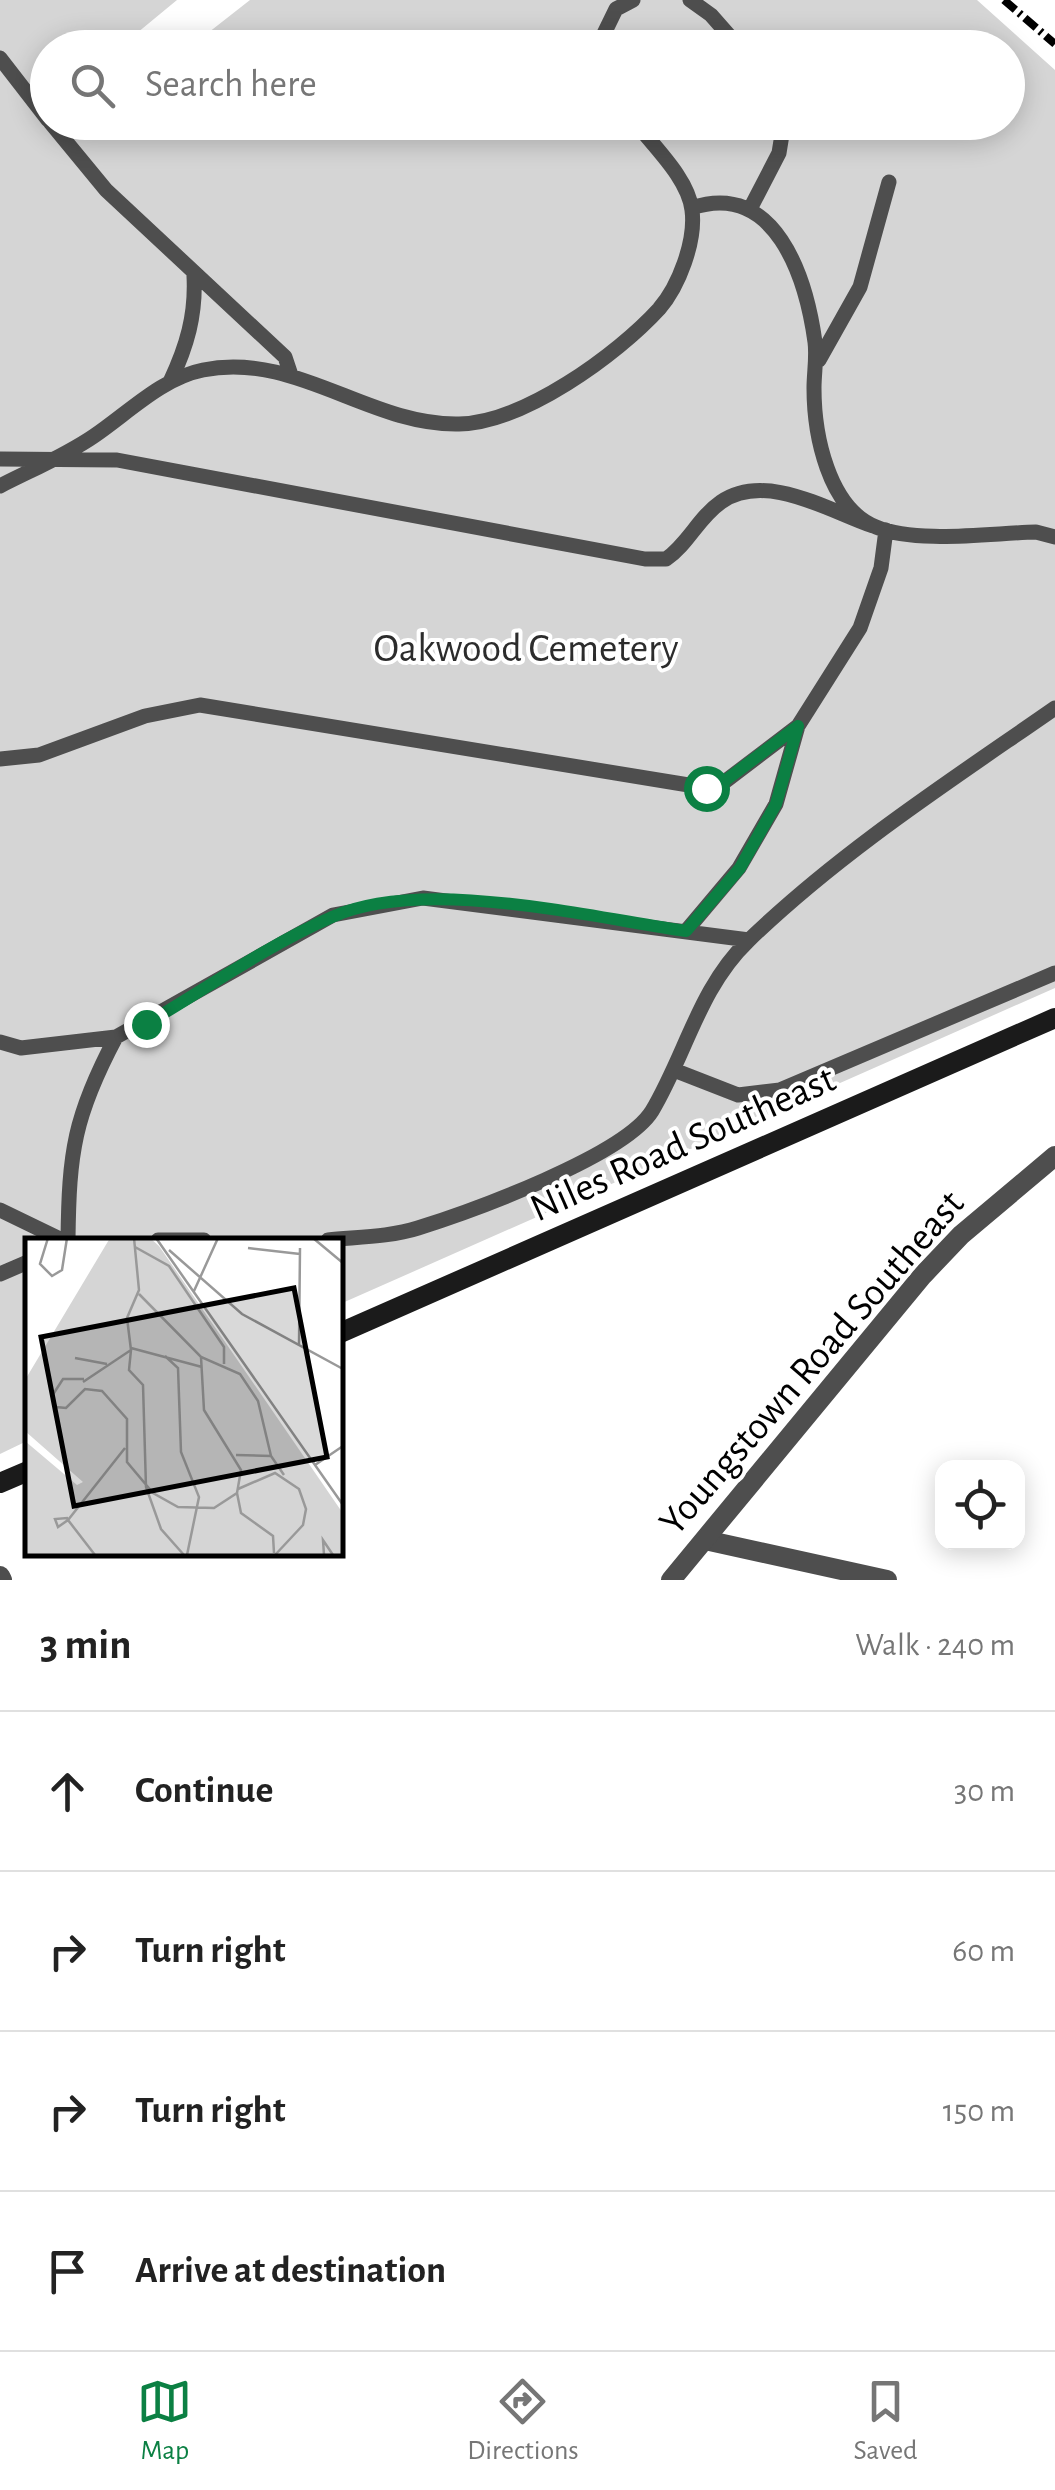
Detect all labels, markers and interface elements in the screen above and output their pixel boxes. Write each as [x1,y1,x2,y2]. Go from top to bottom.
search box [30,30,1025,140]
icon: search [65,58,120,113]
text: Search here [145,66,317,104]
park label: Oakwood Cemetery [373,629,679,669]
route start [684,766,730,812]
route end [124,1002,170,1048]
street label: Niles Road Southeast [525,1059,842,1229]
street label: Youngstown Road Southeast [652,1183,972,1543]
inset map [25,1238,342,1555]
map controls [935,1460,1025,1550]
button: locate [935,1460,1025,1550]
text: 3 min [40,1624,132,1666]
text: Walk · 240 m [855,1629,1015,1661]
icon: ahead [40,1764,95,1819]
text: Continue [135,1772,273,1810]
text: 30 m [954,1775,1015,1807]
icon: right [40,1924,95,1979]
text: Turn right [135,1932,285,1970]
text: 60 m [952,1935,1015,1967]
icon: right [40,2084,95,2139]
text: Turn right [135,2092,285,2130]
text: 150 m [943,2095,1015,2127]
icon: arrive [40,2244,95,2299]
text: Arrive at destination [135,2252,446,2290]
tab: Map [137,2374,192,2468]
tab: Directions [467,2374,579,2468]
tab: Saved [854,2374,918,2468]

